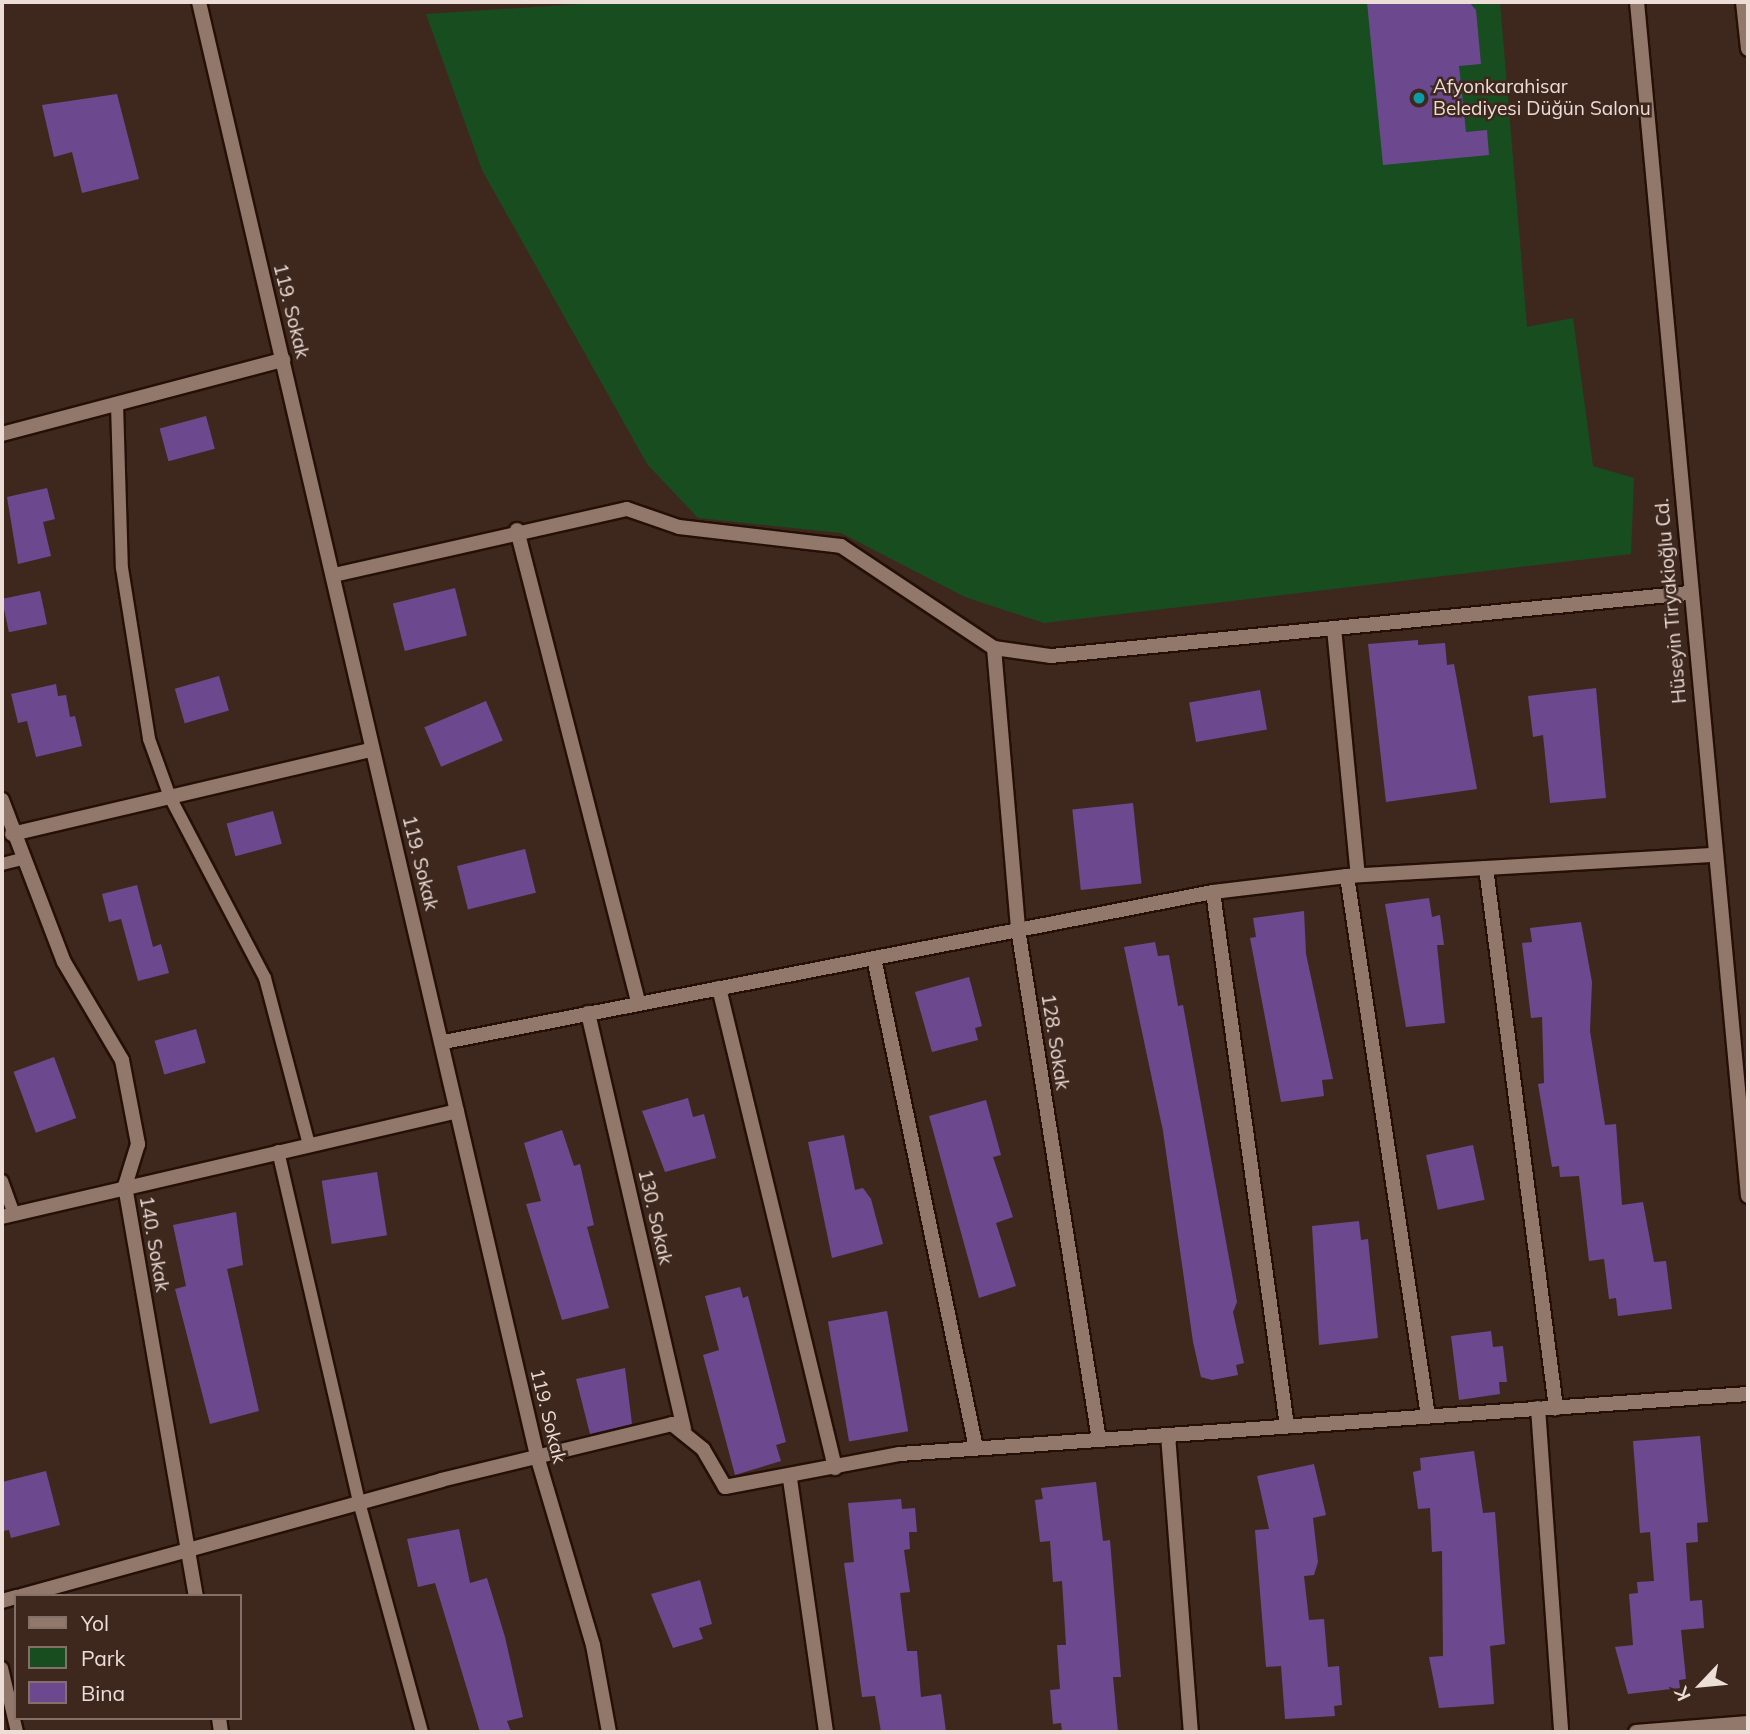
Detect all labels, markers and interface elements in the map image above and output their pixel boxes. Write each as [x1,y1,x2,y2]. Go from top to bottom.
place label: Afyonkarahisar Belediyesi Düğün Salonu [1433,76,1651,120]
marker: Afyonkarahisar Belediyesi Düğün Salonu [1411,90,1427,106]
street label: 119. Sokak [268,261,314,361]
street label: Hüseyin Tiryakioğlu Cd. [1651,498,1691,704]
street label: 119. Sokak [397,813,443,913]
street label: 128. Sokak [1036,992,1074,1092]
street label: 130. Sokak [633,1167,677,1267]
street label: 140. Sokak [134,1194,174,1294]
street label: 119. Sokak [525,1366,571,1466]
legend [14,1594,242,1720]
text: Yol [81,1610,109,1636]
text: Park [81,1645,125,1671]
north arrow [1666,1650,1736,1720]
text: Bina [81,1680,125,1706]
text: K [1669,1683,1696,1705]

